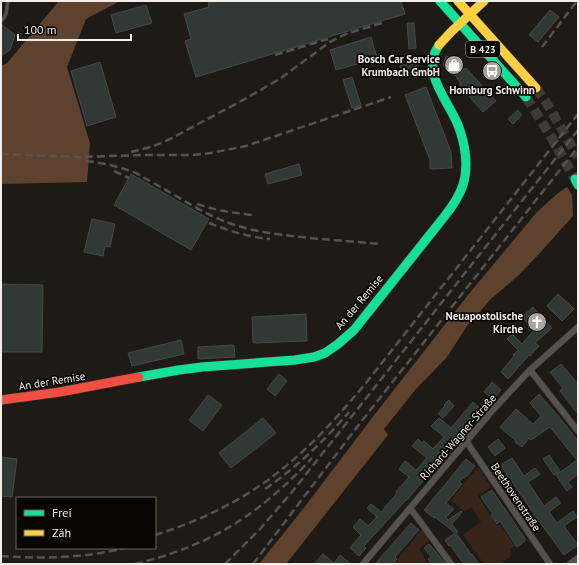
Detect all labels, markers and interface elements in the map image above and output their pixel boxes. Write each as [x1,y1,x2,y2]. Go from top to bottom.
scale bar [18,16,131,42]
text: 100 m [24,22,57,37]
road number: B 423 [466,41,500,57]
place label: Bosch Car Service Krumbach GmbH [358,52,440,79]
shop icon: Bosch Car Service Krumbach GmbH [443,54,465,76]
bus stop icon: Homburg Schwinn [481,60,503,82]
place label: Homburg Schwinn [449,83,535,97]
street label: An der Remise [332,271,386,332]
place label: Neuapostolische Kirche [445,309,523,336]
church icon: Neuapostolische Kirche [526,311,548,333]
street label: An der Remise [18,369,87,393]
street label: Richard-Wagner-Straße [417,391,500,483]
street label: Beethovenstraße [488,460,544,534]
legend [16,497,156,549]
text: Frei [52,505,72,520]
text: Zäh [52,525,71,540]

